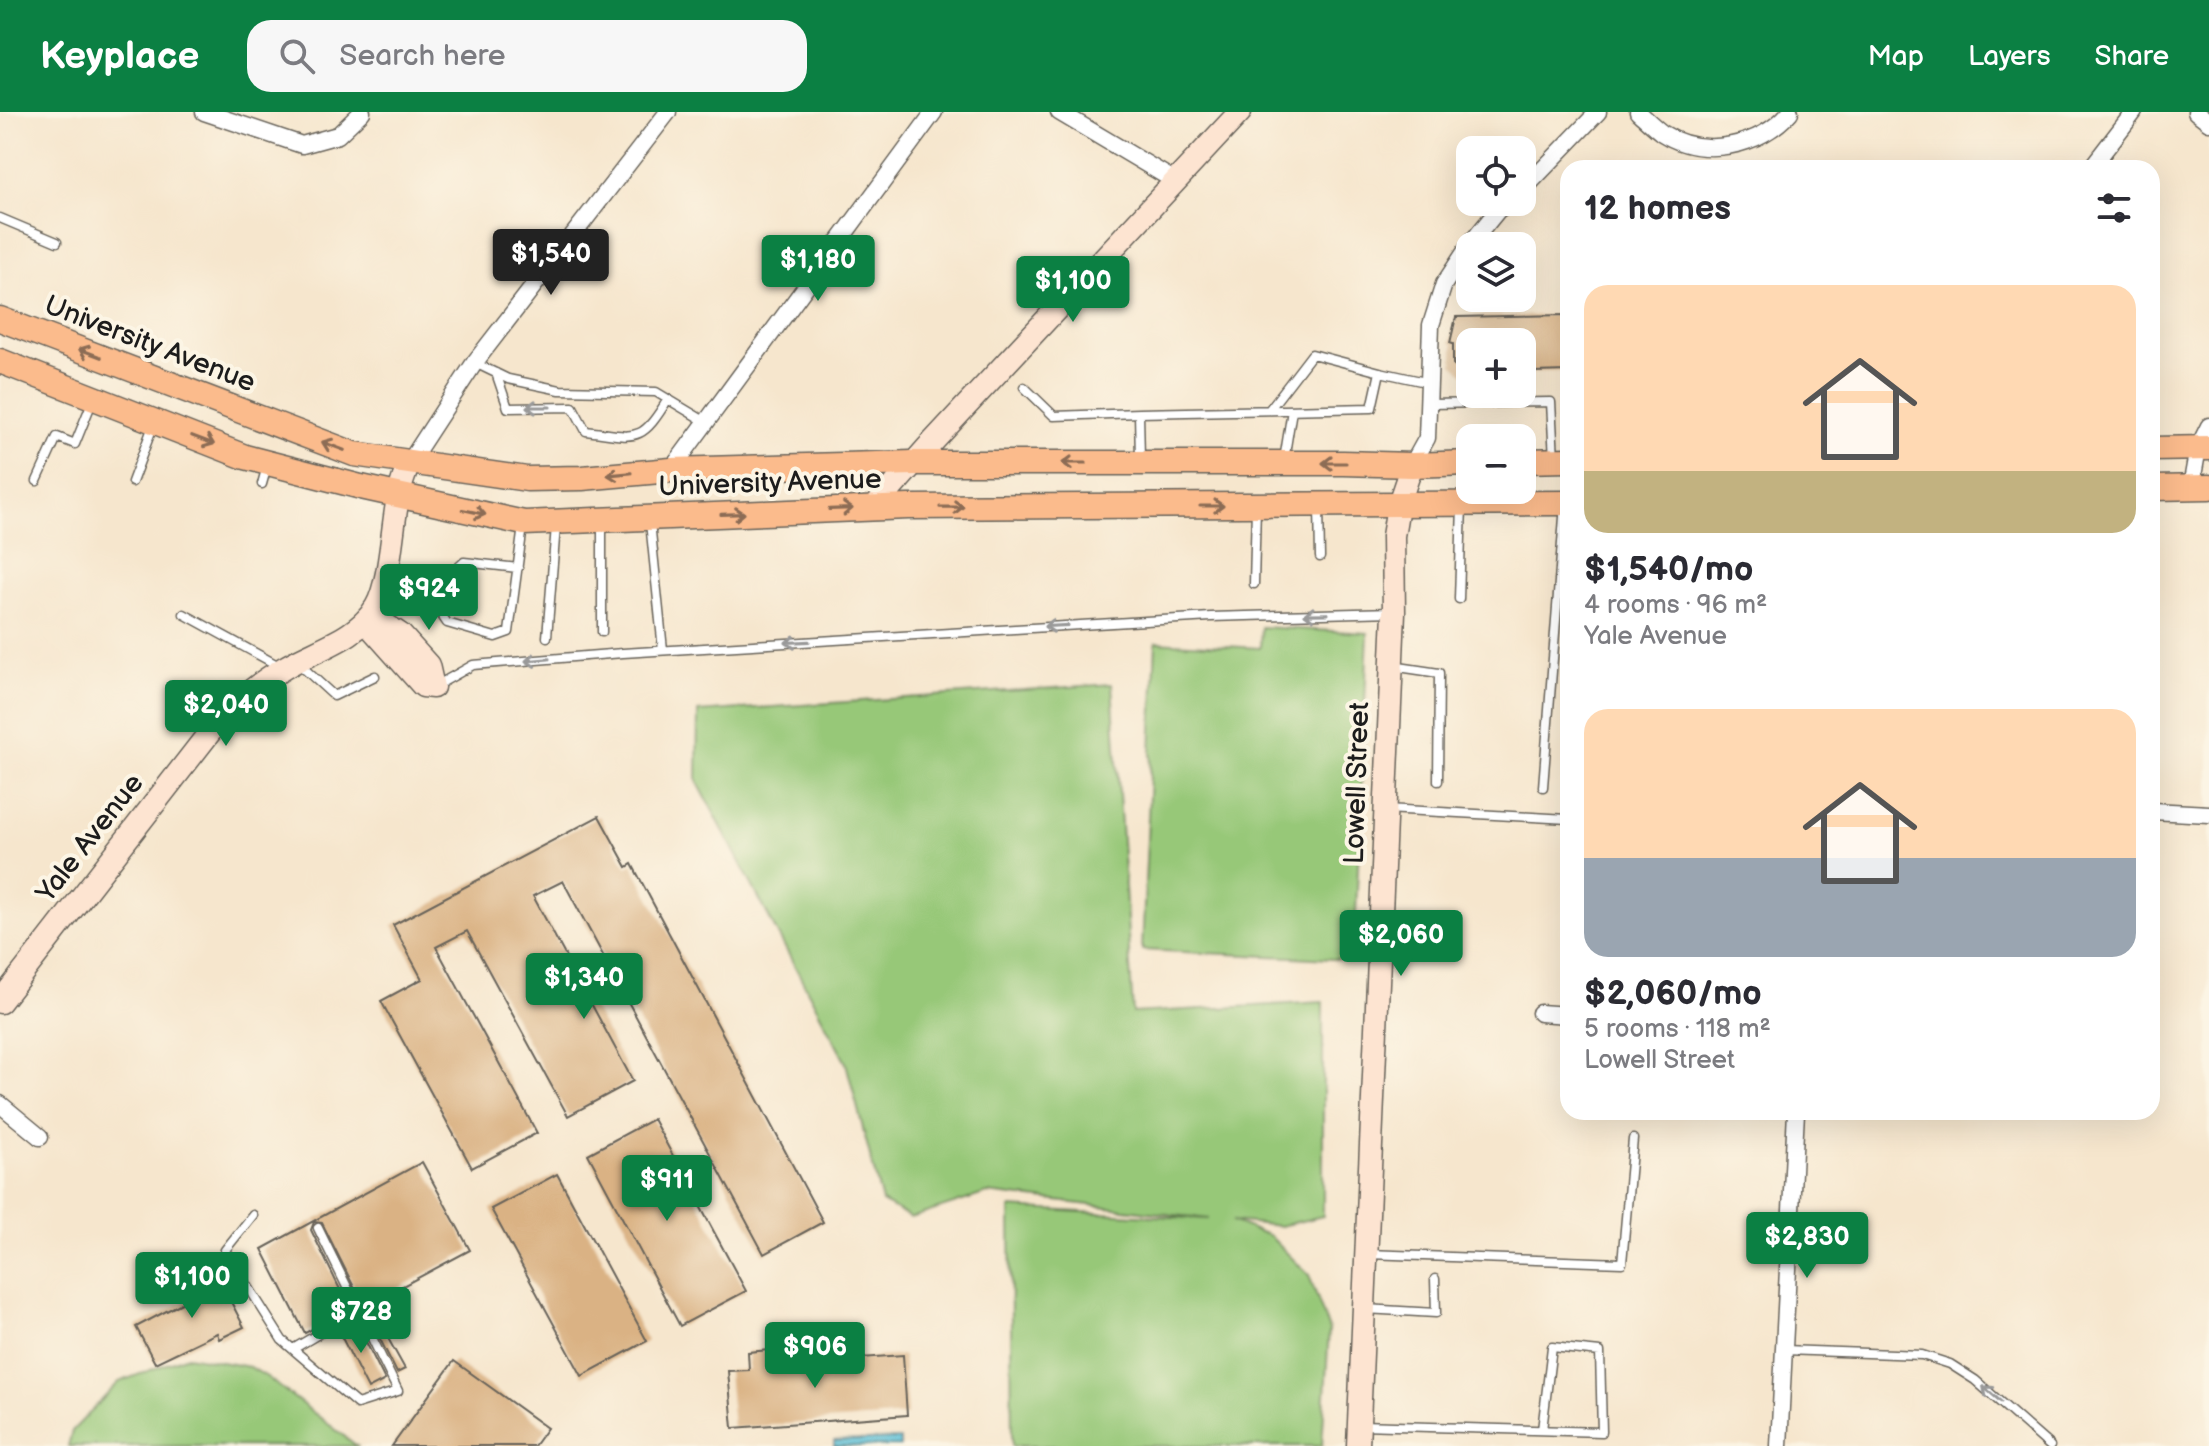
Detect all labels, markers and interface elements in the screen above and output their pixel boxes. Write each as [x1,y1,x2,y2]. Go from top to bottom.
search box [247,20,807,92]
text: Keyplace [40,34,199,79]
icon: search [275,34,319,78]
text: Search here [339,38,506,74]
text: Map [1868,40,1924,73]
text: Layers [1968,40,2051,73]
text: Share [2095,40,2169,73]
map controls [1456,136,1536,504]
button: locate [1456,136,1536,216]
icon: filters [2092,186,2136,230]
text: 12 homes [1584,188,1731,229]
pin: $1,540 [486,229,616,297]
button: layers [1456,232,1536,312]
pin: $1,180 [753,235,883,303]
text: $1,540 [511,239,591,270]
text: $1,180 [780,245,856,276]
pin: $1,100 [1008,256,1138,324]
text: $1,100 [1034,266,1112,297]
street label: University Avenue [40,289,260,399]
button: + [1456,328,1536,408]
icon: home [1788,337,1932,481]
one-way arrow [79,345,103,359]
one-way arrow [525,400,552,415]
button: − [1456,424,1536,504]
one-way arrow [190,434,215,449]
one-way arrow [321,438,346,452]
one-way arrow [1061,455,1088,471]
one-way arrow [1321,455,1348,471]
street label: University Avenue [658,463,882,503]
one-way arrow [606,467,633,482]
one-way arrow [1198,498,1225,514]
one-way arrow [938,499,965,515]
one-way arrow [827,502,854,517]
one-way arrow [461,505,487,520]
one-way arrow [719,506,746,521]
text: $1,540/mo [1584,549,1753,590]
pin: $924 [382,564,476,632]
text: $924 [398,574,460,605]
text: 4 rooms · 96 m² [1584,590,1767,621]
one-way arrow [1303,607,1330,622]
one-way arrow [1043,619,1070,634]
text: Yale Avenue [1584,621,1727,652]
one-way arrow [784,635,811,650]
one-way arrow [524,653,551,668]
pin: $2,040 [161,680,291,748]
text: $2,040 [183,690,269,721]
street label: Lowell Street [1338,701,1376,865]
icon: home [1788,761,1932,905]
street label: Yale Avenue [29,767,150,910]
pin: $2,060 [1336,910,1466,978]
text: $2,060 [1358,920,1444,951]
pin: $1,340 [519,953,649,1021]
text: $1,340 [544,963,624,994]
text: $2,060/mo [1584,973,1762,1014]
text: 5 rooms · 118 m² [1584,1014,1771,1045]
text: Lowell Street [1584,1045,1735,1076]
pin: $911 [620,1155,714,1223]
text: $911 [640,1165,694,1196]
pin: $2,830 [1742,1212,1872,1280]
text: $2,830 [1764,1222,1850,1253]
pin: $1,100 [127,1252,257,1320]
text: $1,100 [153,1262,231,1293]
pin: $728 [314,1287,408,1355]
text: $728 [330,1297,392,1328]
pin: $906 [768,1322,862,1390]
text: $906 [783,1332,847,1363]
one-way arrow [1982,1385,2003,1403]

